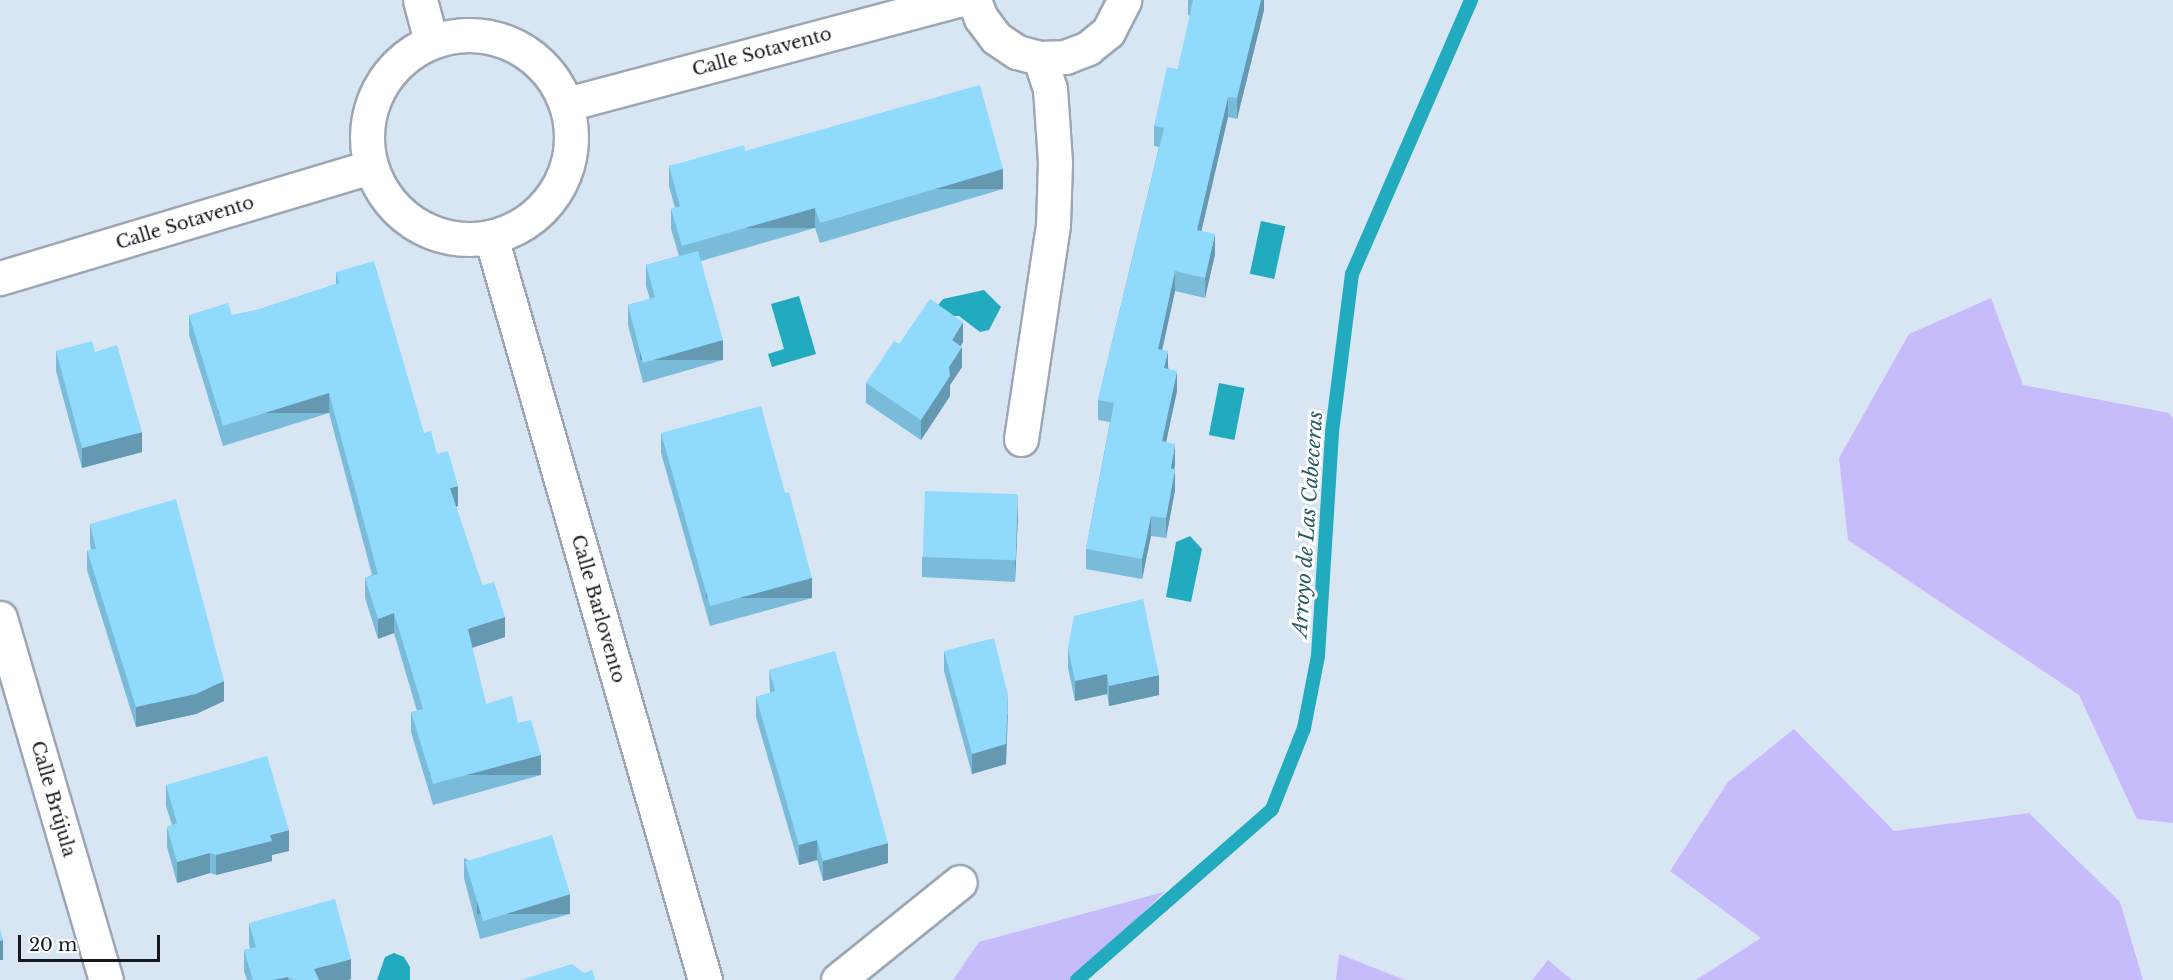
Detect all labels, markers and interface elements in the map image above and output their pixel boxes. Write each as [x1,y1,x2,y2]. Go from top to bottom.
street label: Calle Sotavento [690,23,834,81]
street label: Calle Sotavento [113,192,257,254]
water label: Arroyo de Las Cabeceras [1288,410,1328,638]
street label: Calle Barlovento [567,532,629,686]
street label: Calle Brújula [26,739,80,859]
scale bar [21,923,164,961]
text: 20 m [29,934,77,956]

